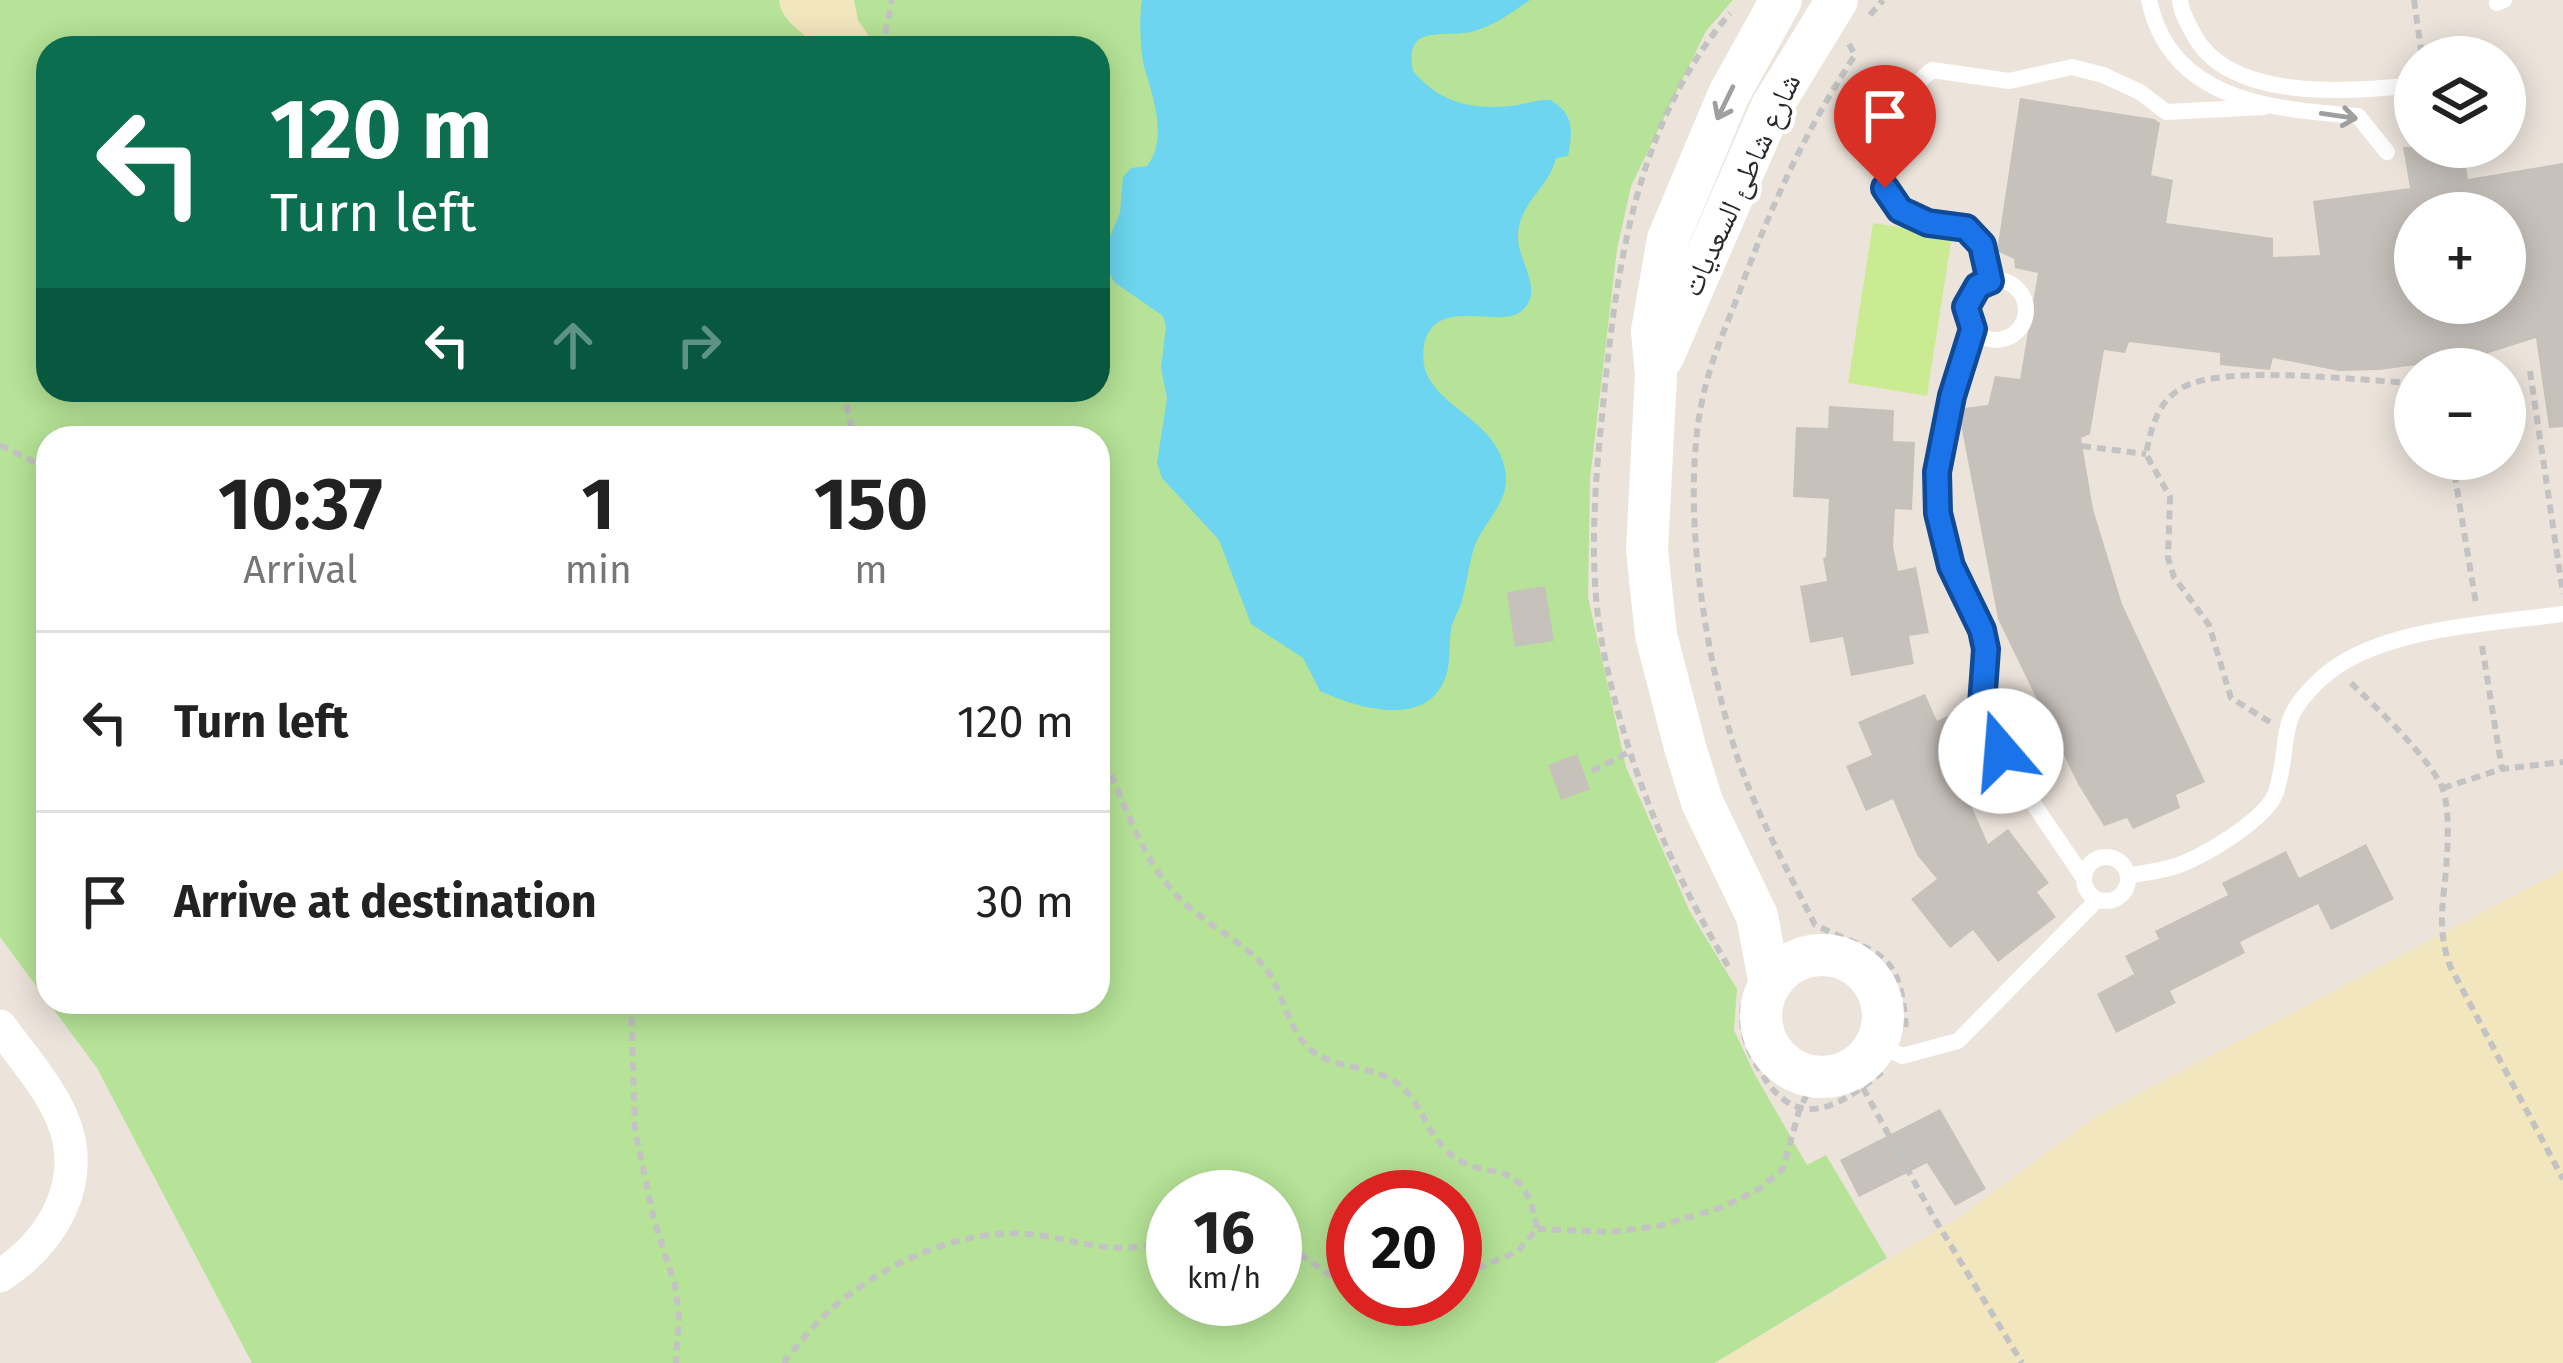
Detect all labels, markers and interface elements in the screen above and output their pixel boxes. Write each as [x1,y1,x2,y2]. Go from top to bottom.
map controls [2394,36,2526,480]
button: layers [2394,36,2526,168]
pin [1834,65,1936,188]
street label: شارع شاطئ السعديات [1674,68,1809,303]
text: 120 m [270,79,492,180]
icon: arrive [1852,83,1918,149]
icon: left [72,84,228,240]
one-way arrow [1713,84,1735,120]
one-way arrow [2319,105,2358,128]
text: Turn left [270,181,477,245]
button: + [2394,192,2526,324]
icon: left [414,312,480,378]
icon: ahead [540,312,606,378]
icon: right [666,312,732,378]
button: − [2394,348,2526,480]
text: 10:37 [218,462,383,548]
text: 1 [582,462,615,548]
text: 150 [814,462,928,548]
text: Arrival [243,547,357,593]
text: min [565,547,632,593]
text: m [854,547,888,593]
position arrow [1938,688,2064,814]
icon: left [72,689,138,755]
text: Turn left [174,695,348,749]
text: 120 m [957,695,1074,749]
icon: arrive [72,869,138,935]
text: Arrive at destination [174,875,597,929]
text: 30 m [976,875,1074,929]
speed limit sign: 20 [1326,1170,1482,1326]
text: 16 [1193,1197,1255,1269]
text: km/h [1187,1260,1261,1296]

